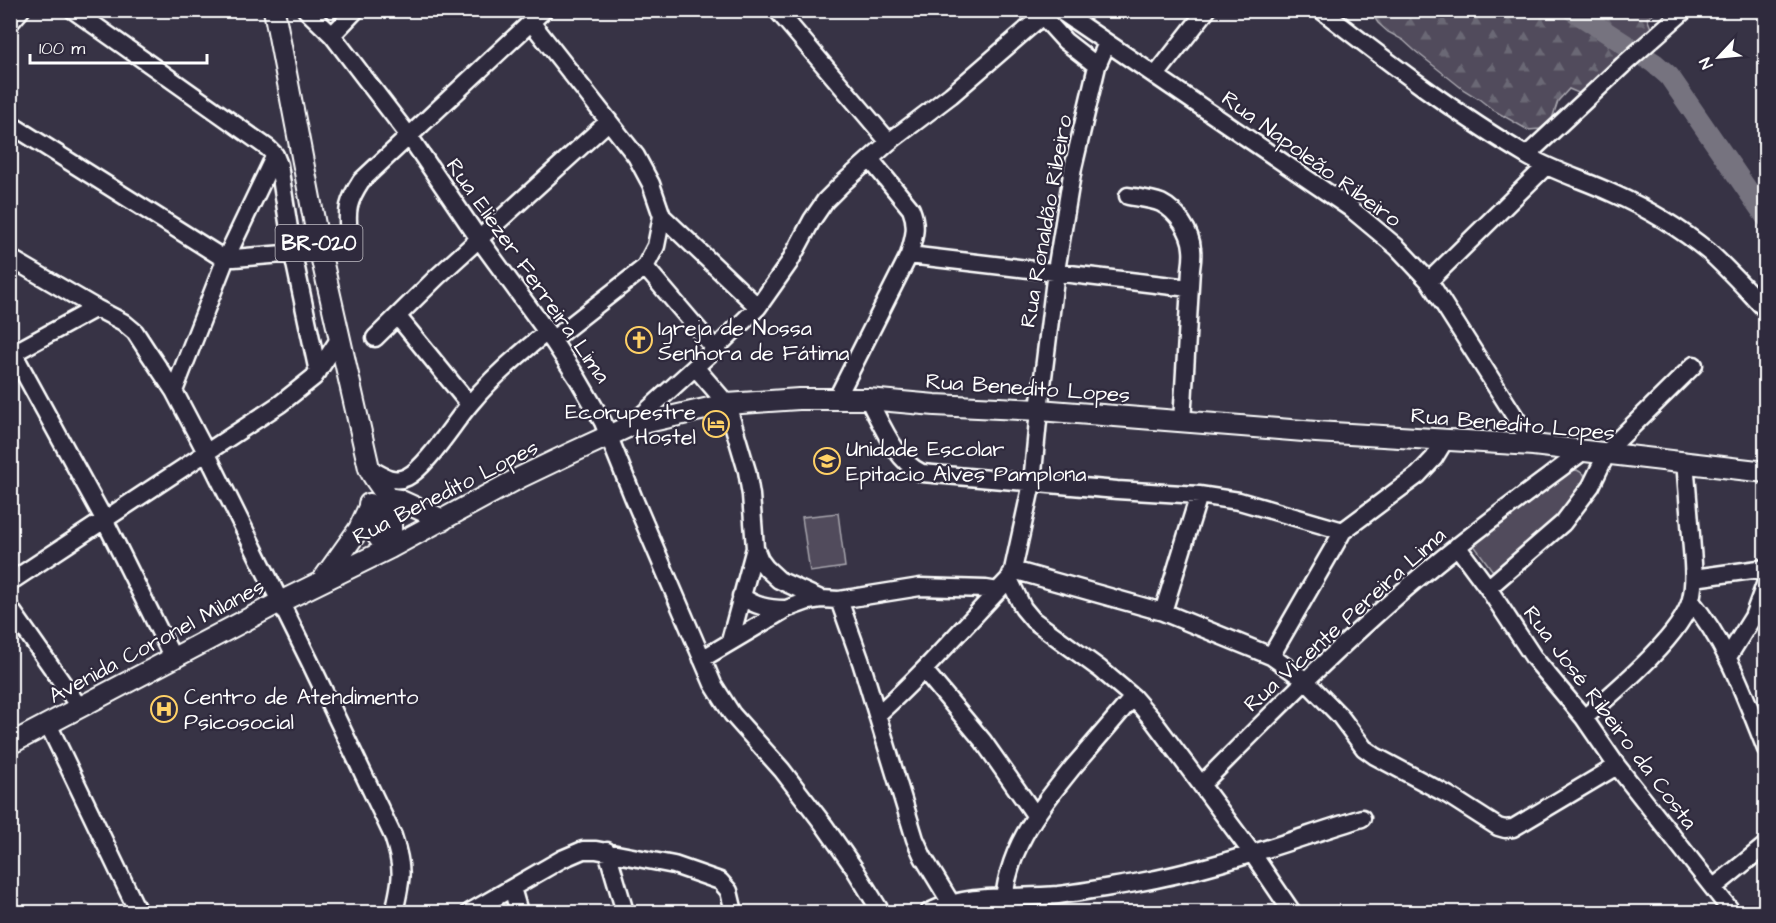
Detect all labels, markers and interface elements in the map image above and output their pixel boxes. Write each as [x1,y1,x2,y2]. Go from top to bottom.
scale bar [30,27,207,65]
north arrow [1689,27,1749,87]
text: 100 m [39,36,85,61]
text: N [1694,54,1719,72]
street label: Rua Napoleão Ribeiro [1215,83,1408,235]
street label: Rua Ronaldão Ribeiro [1013,112,1081,330]
street label: Rua Eliezer Ferreira Lima [438,152,617,390]
road number: BR-020 [276,225,362,261]
place label: Igreja de Nossa Senhora de Fátima [658,313,849,369]
church icon: Igreja de Nossa Senhora de Fátima [624,325,654,355]
street label: Rua Benedito Lopes [925,366,1131,411]
place label: Ecorupestre Hostel [565,397,696,453]
street label: Rua Benedito Lopes [1410,400,1616,449]
hotel icon: Ecorupestre Hostel [701,409,731,439]
street label: Rua Benedito Lopes [347,432,544,553]
place label: Unidade Escolar Epitacio Alves Pamplona [846,434,1086,490]
school or university icon: Unidade Escolar Epitacio Alves Pamplona [812,446,842,476]
street label: Rua Vicente Pereira Lima [1237,521,1453,720]
street label: Avenida Coronel Milanes [43,571,270,712]
street label: Rua José Ribeiro da Costa [1515,600,1704,836]
place label: Centro de Atendimento Psicosocial [184,682,419,738]
hospital icon: Centro de Atendimento Psicosocial [149,694,179,724]

